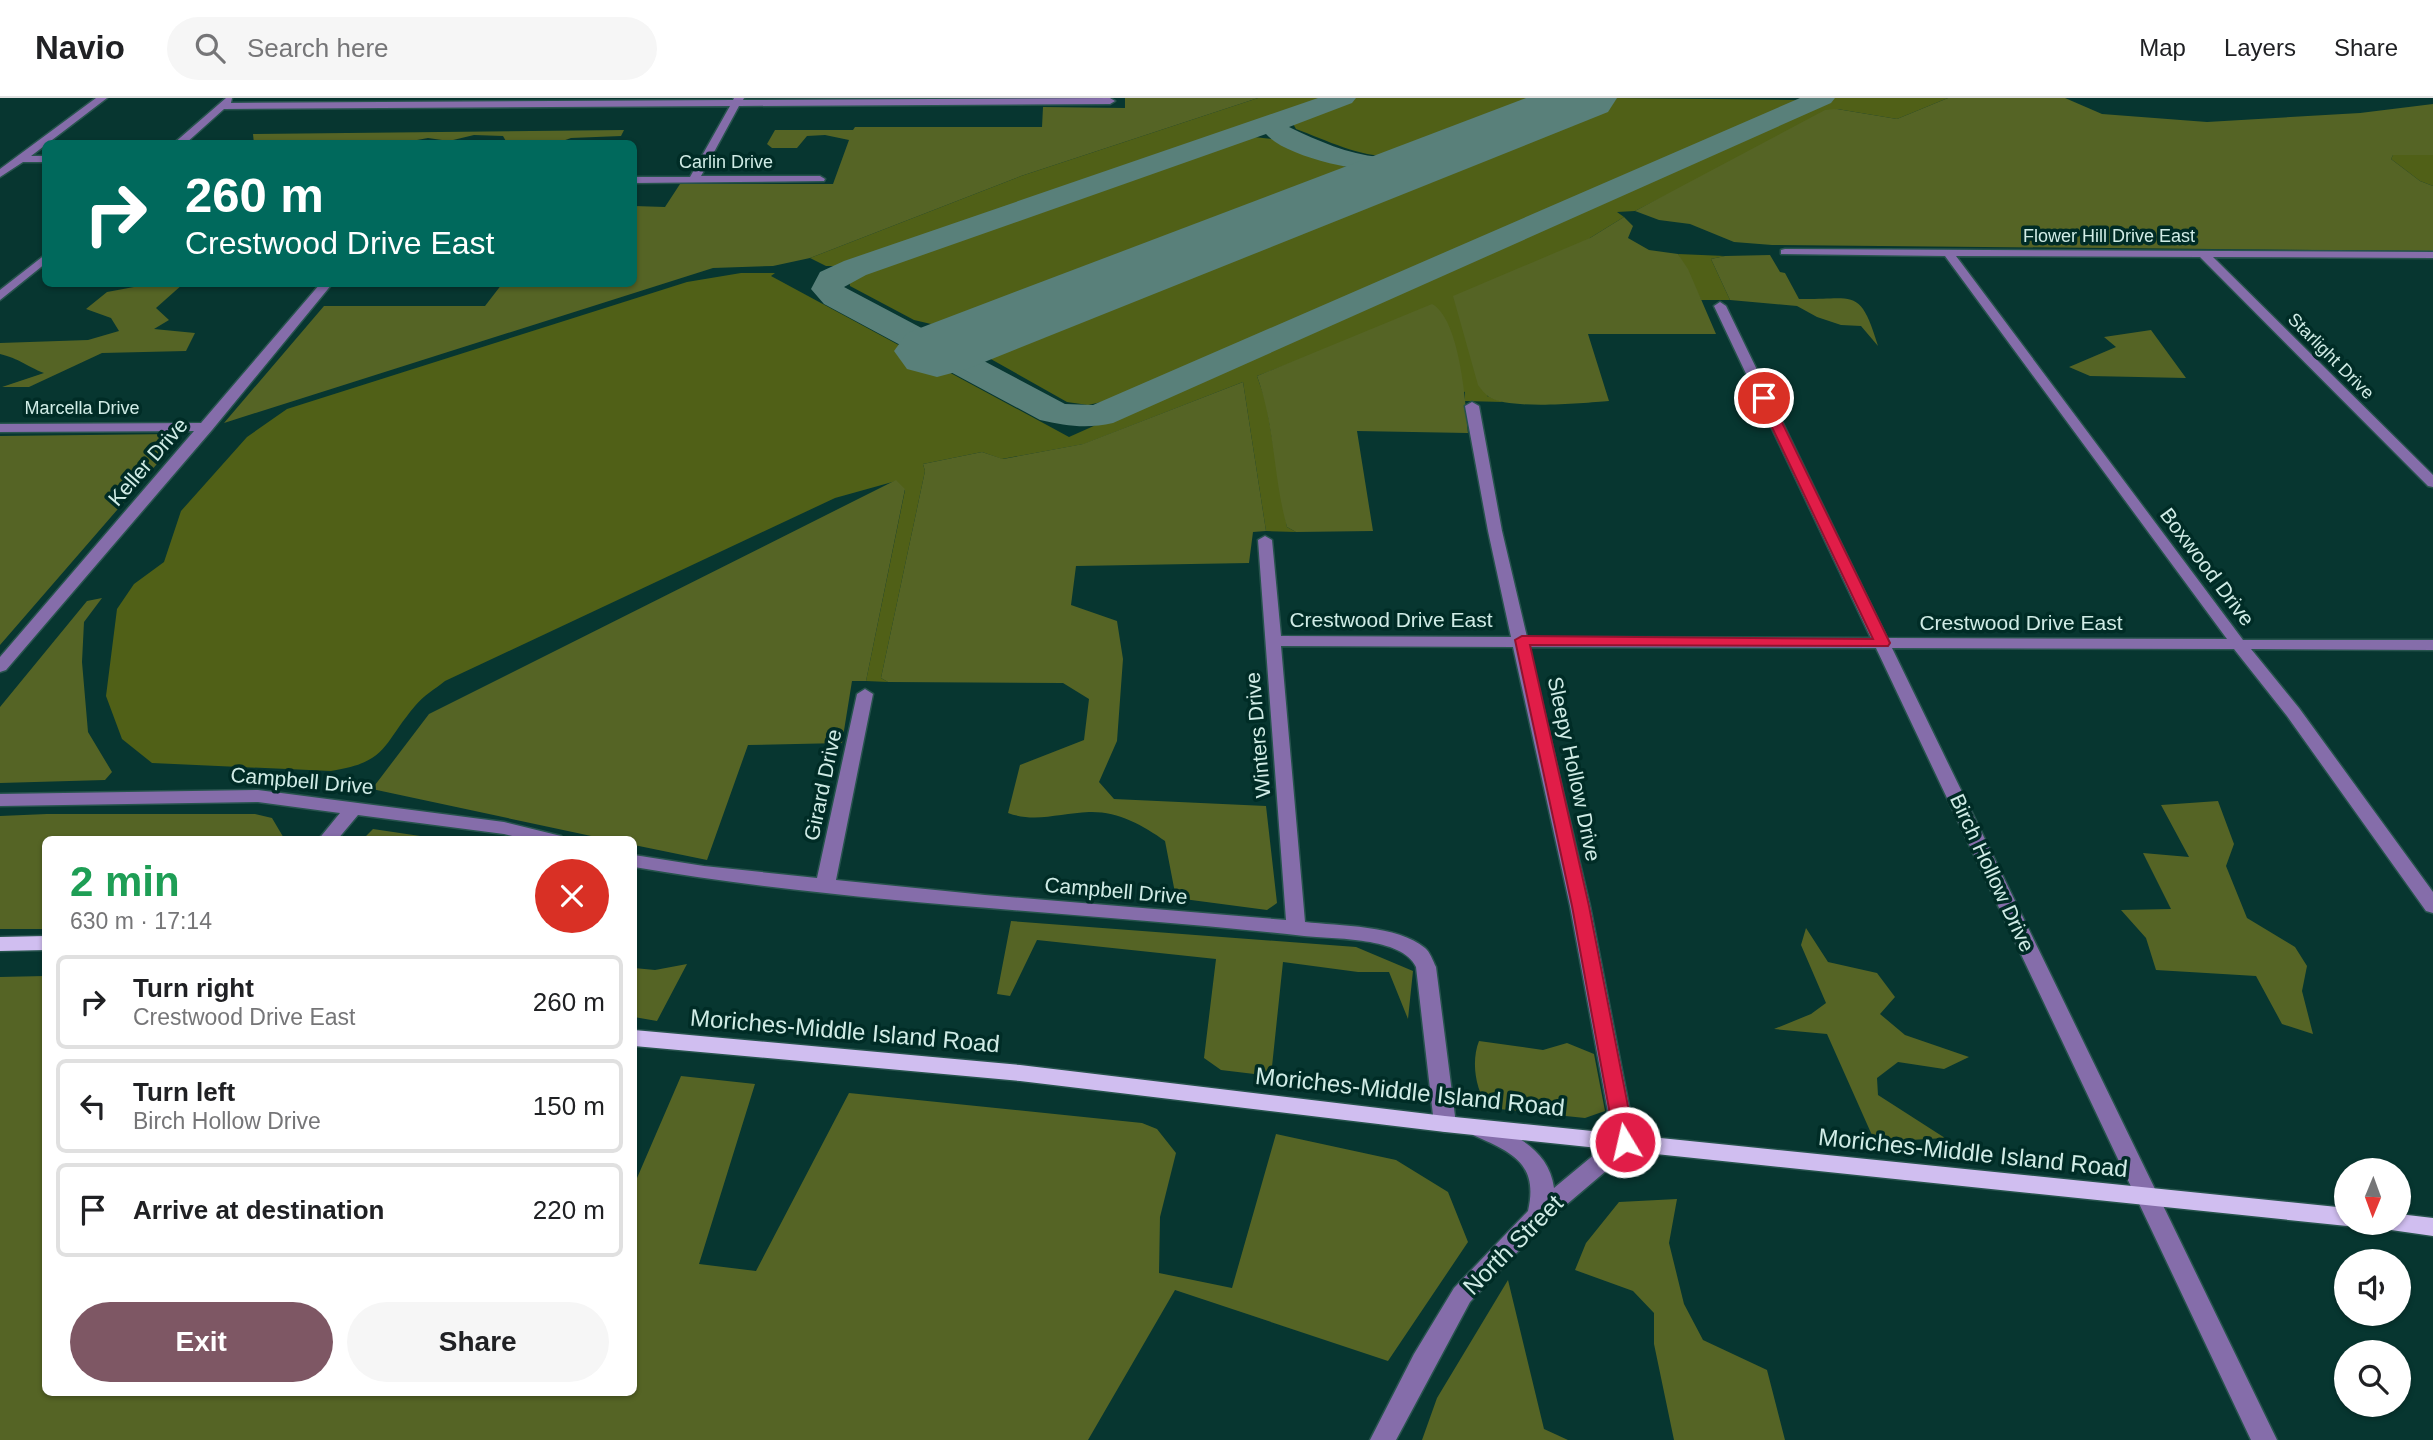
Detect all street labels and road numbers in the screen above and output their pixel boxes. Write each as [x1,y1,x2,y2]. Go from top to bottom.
street label: Carlin Drive [679,152,773,172]
street label: Flower Hill Drive East [2023,226,2195,246]
street label: Starlight Drive [2284,309,2378,403]
street label: Marcella Drive [24,398,140,418]
street label: Keller Drive [103,413,192,510]
street label: Boxwood Drive [2156,503,2259,630]
street label: Crestwood Drive East [1289,608,1493,631]
street label: Crestwood Drive East [1919,611,2123,634]
street label: Winters Drive [1241,671,1274,799]
street label: Sleepy Hollow Drive [1544,675,1605,863]
street label: Girard Drive [799,727,846,843]
street label: Campbell Drive [230,763,375,798]
street label: Birch Hollow Drive [1946,790,2039,955]
street label: Campbell Drive [1044,873,1189,908]
street label: Moriches-Middle Island Road [689,1004,1001,1057]
street label: Moriches-Middle Island Road [1254,1062,1566,1121]
street label: Moriches-Middle Island Road [1817,1123,2129,1182]
street label: North Street [1457,1189,1568,1300]

